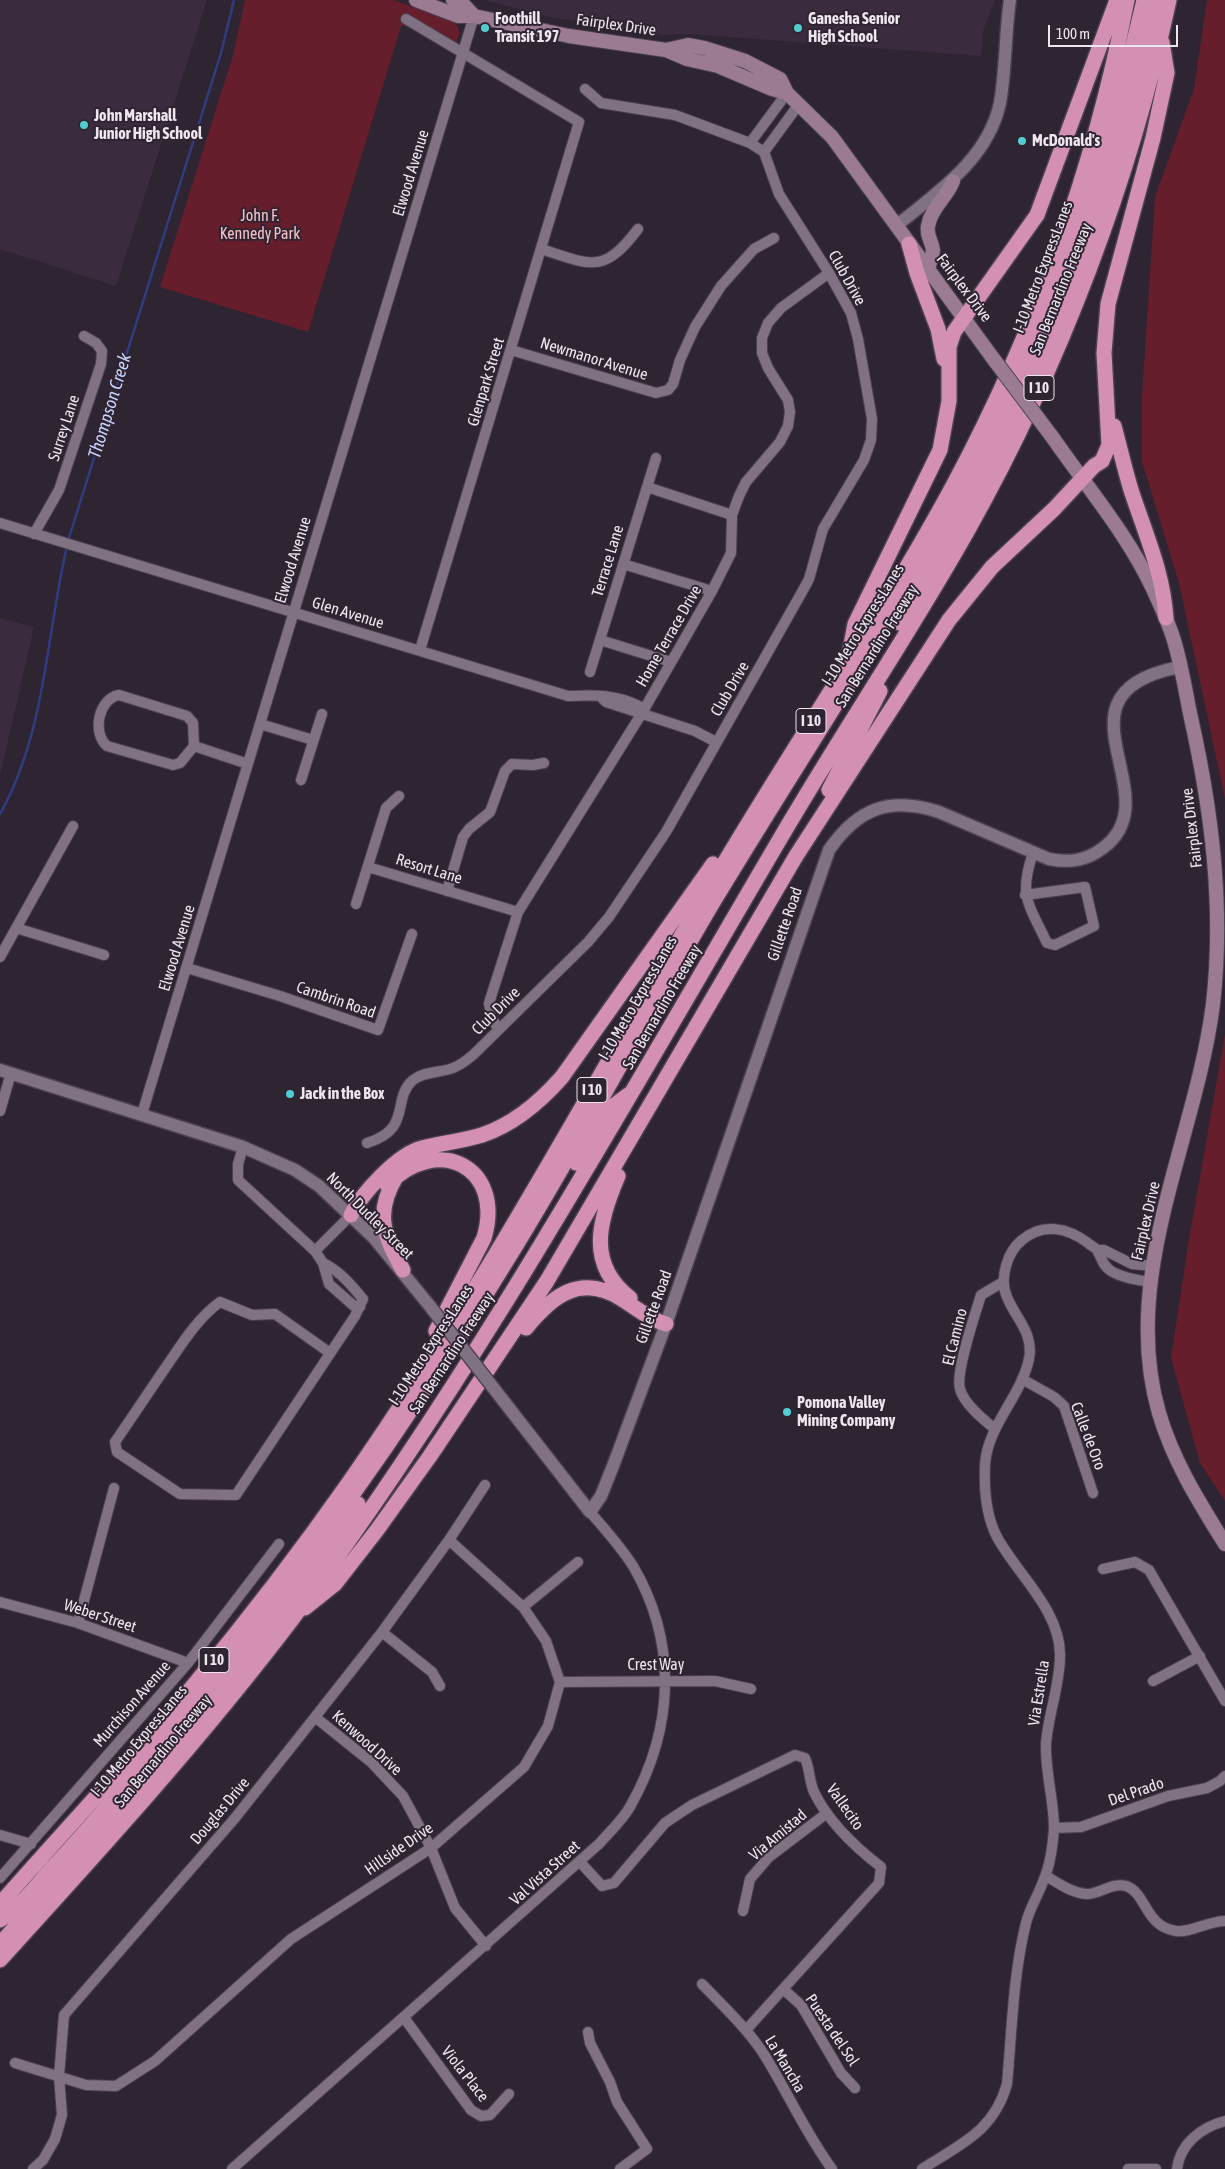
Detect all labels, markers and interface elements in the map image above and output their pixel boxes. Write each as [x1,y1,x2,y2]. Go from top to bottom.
place label: Foothill Transit 197 [495,9,559,47]
place label: Ganesha Senior High School [808,9,900,47]
street label: Fairplex Drive [575,10,657,40]
scale bar [1050,15,1180,47]
marker: Foothill Transit 197 [479,22,491,34]
marker: Ganesha Senior High School [792,22,804,34]
text: 100 m [1056,25,1090,42]
place label: John Marshall Junior High School [94,106,202,144]
marker: John Marshall Junior High School [78,119,90,131]
street label: Elwood Avenue [389,127,433,219]
place label: McDonald's [1032,131,1100,151]
marker: McDonald's [1016,135,1028,147]
street label: I-10 Metro ExpressLanes [1009,198,1077,336]
park label: John F. Kennedy Park [220,206,300,244]
street label: San Bernardino Freeway [1026,220,1096,358]
street label: Club Drive [824,247,870,309]
street label: Fairplex Drive [932,250,996,326]
street label: Newmanor Avenue [538,334,650,384]
street label: Glenpark Street [463,335,509,429]
water label: Thompson Creek [84,351,136,461]
road number: I 10 [1024,376,1054,400]
street label: Surrey Lane [44,392,84,464]
street label: Elwood Avenue [271,514,315,606]
street label: Terrace Lane [588,523,628,599]
street label: I-10 Metro ExpressLanes [818,561,908,689]
street label: San Bernardino Freeway [832,581,922,711]
street label: Home Terrace Drive [632,582,706,690]
street label: Glen Avenue [310,593,386,633]
street label: Club Drive [707,658,753,720]
road number: I 10 [796,708,826,734]
street label: Fairplex Drive [1178,787,1206,869]
street label: Resort Lane [393,850,465,888]
street label: Gillette Road [763,885,807,963]
street label: Elwood Avenue [155,902,199,994]
street label: I-10 Metro ExpressLanes [595,933,681,1063]
street label: San Bernardino Freeway [618,941,706,1073]
street label: Cambrin Road [294,977,378,1023]
street label: Club Drive [468,983,524,1039]
road number: I 10 [577,1078,607,1102]
place label: Jack in the Box [300,1084,385,1104]
marker: Jack in the Box [284,1088,296,1100]
street label: North Dudley Street [322,1168,418,1264]
street label: Fairplex Drive [1128,1180,1164,1262]
street label: Gillette Road [632,1268,676,1346]
street label: I-10 Metro ExpressLanes [385,1281,477,1409]
street label: San Bernardino Freeway [406,1289,498,1417]
street label: El Camino [939,1306,971,1368]
place label: Pomona Valley Mining Company [797,1393,895,1431]
street label: Calle de Oro [1066,1399,1110,1473]
marker: Pomona Valley Mining Company [781,1406,793,1418]
street label: Weber Street [61,1595,139,1637]
road number: I 10 [199,1648,229,1672]
street label: Crest Way [628,1655,684,1675]
street label: Murchison Avenue [89,1657,175,1751]
street label: Via Estrella [1024,1659,1054,1727]
street label: I-10 Metro ExpressLanes [87,1681,191,1801]
street label: San Bernardino Freeway [110,1691,216,1811]
street label: Kenwood Drive [328,1706,406,1780]
street label: Douglas Drive [186,1774,254,1848]
street label: Del Prado [1106,1774,1166,1810]
street label: Vallecito [822,1780,868,1834]
street label: Via Amistad [745,1805,811,1865]
street label: Hillside Drive [361,1819,437,1879]
street label: Val Vista Street [506,1837,584,1909]
street label: Puesta del Sol [801,1990,863,2070]
street label: La Mancha [761,2032,809,2096]
street label: Viola Place [437,2042,493,2106]

